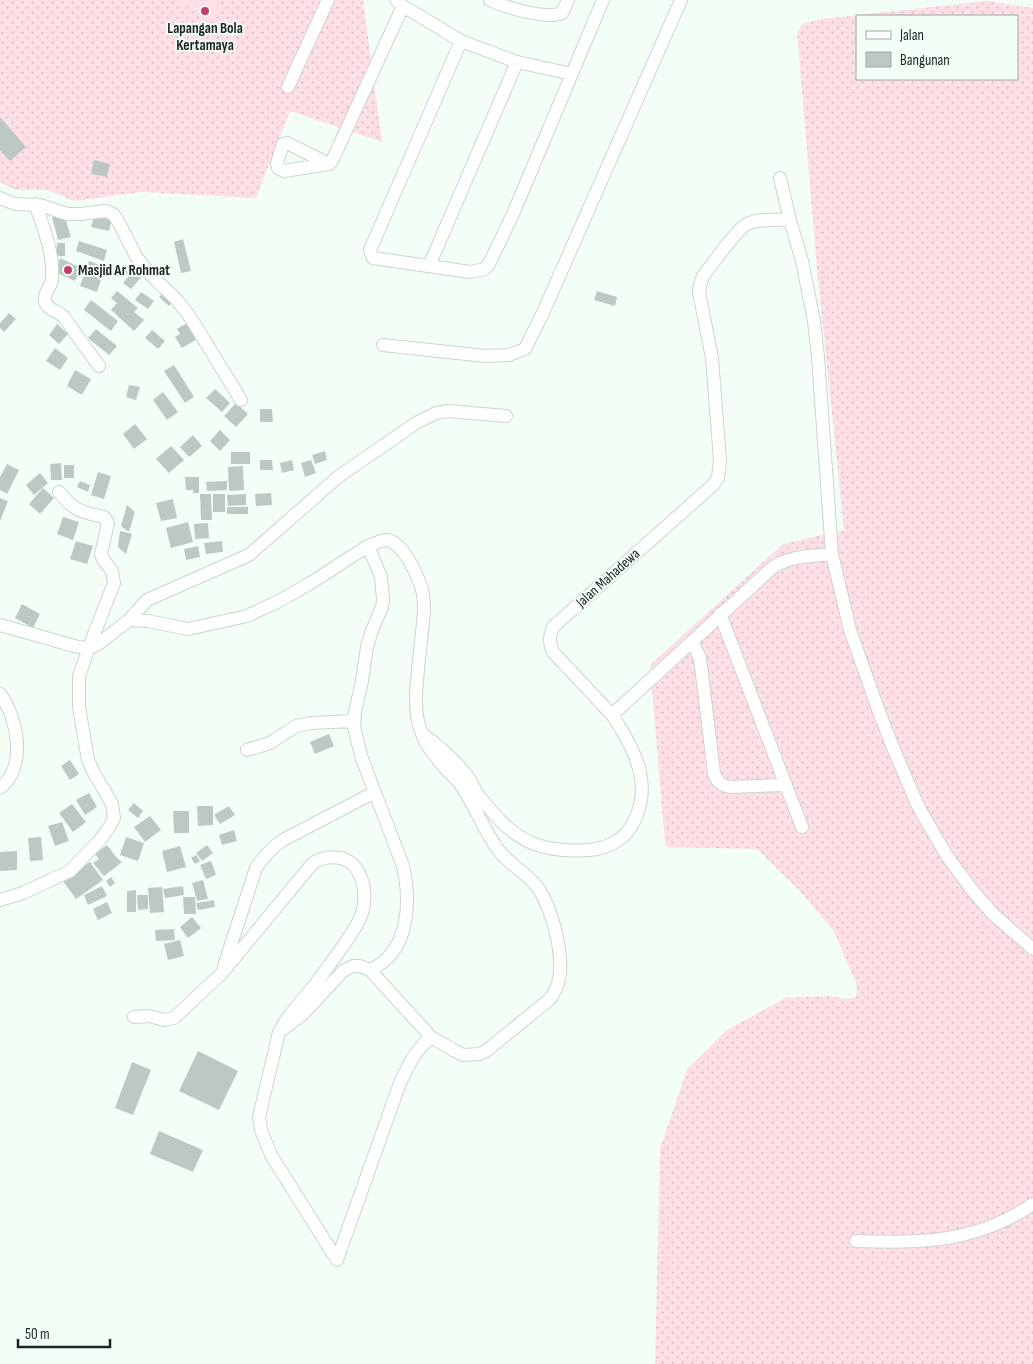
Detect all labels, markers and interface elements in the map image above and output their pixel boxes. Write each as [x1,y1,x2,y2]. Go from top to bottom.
marker: Lapangan Bola Kertamaya [199,5,211,17]
legend [856,15,1018,80]
place label: Lapangan Bola Kertamaya [167,19,243,55]
text: Jalan [899,26,924,45]
text: Bangunan [900,51,950,70]
place label: Masjid Ar Rohmat [78,261,170,280]
marker: Masjid Ar Rohmat [62,264,74,276]
street label: Jalan Mahadewa [571,544,644,612]
scale bar [18,1316,110,1348]
text: 50 m [25,1325,50,1344]

